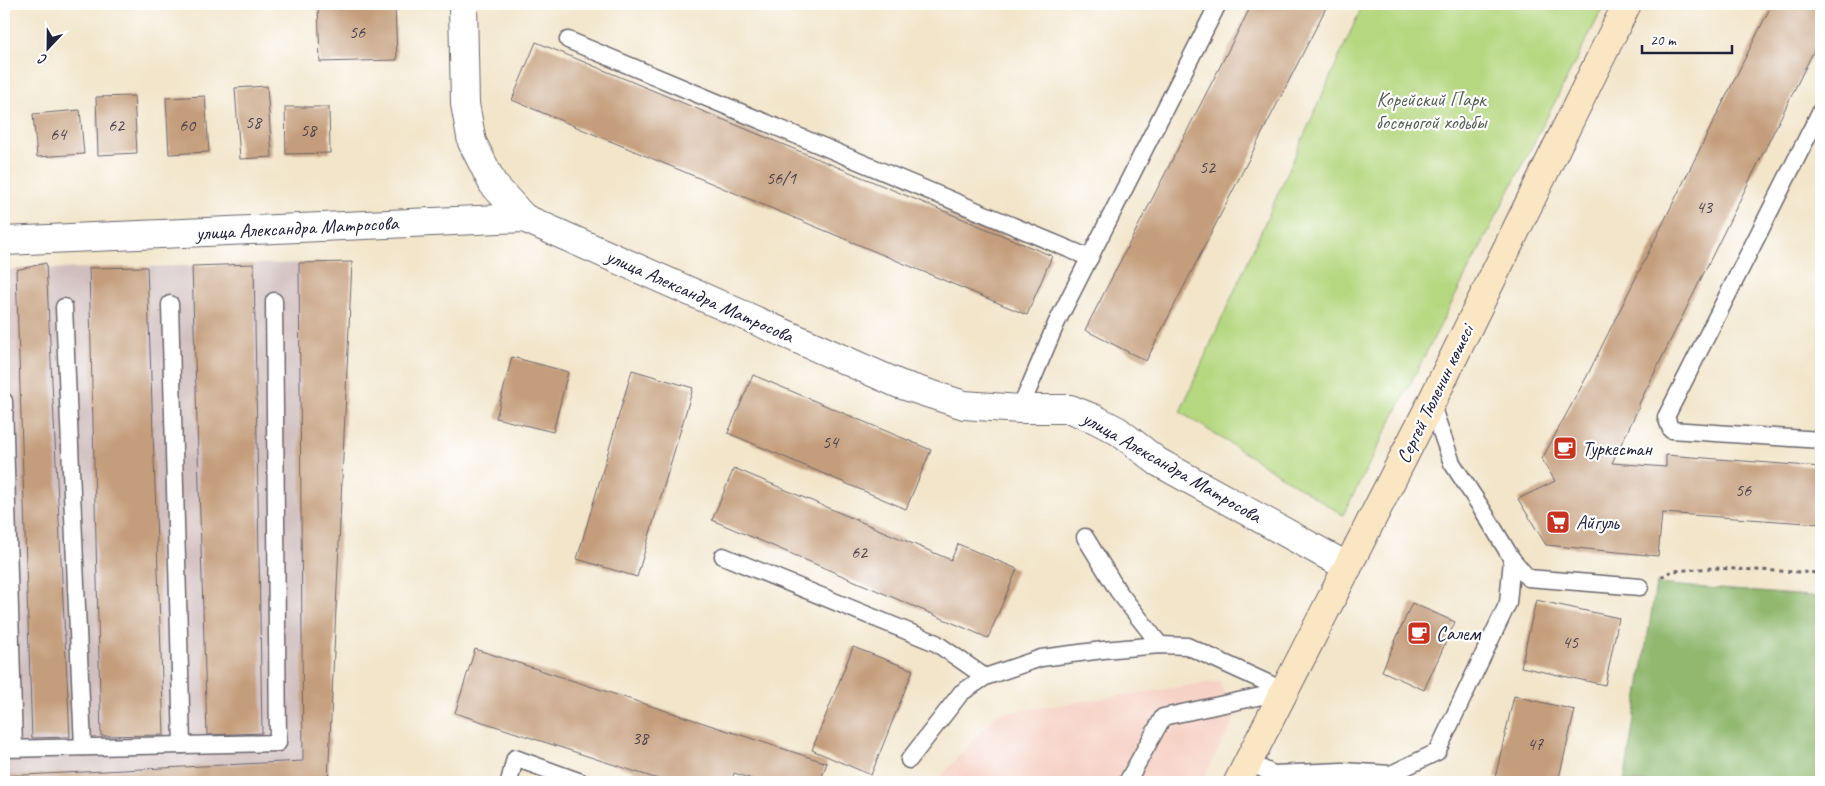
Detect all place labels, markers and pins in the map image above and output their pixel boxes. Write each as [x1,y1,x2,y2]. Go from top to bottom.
cafe icon: Туркестан [1552,435,1578,461]
place label: Туркестан [1582,436,1653,461]
supermarket icon: Айгуль [1545,509,1571,535]
place label: Айгуль [1576,510,1621,535]
cafe icon: Салем [1406,620,1432,646]
place label: Салем [1436,621,1482,646]

